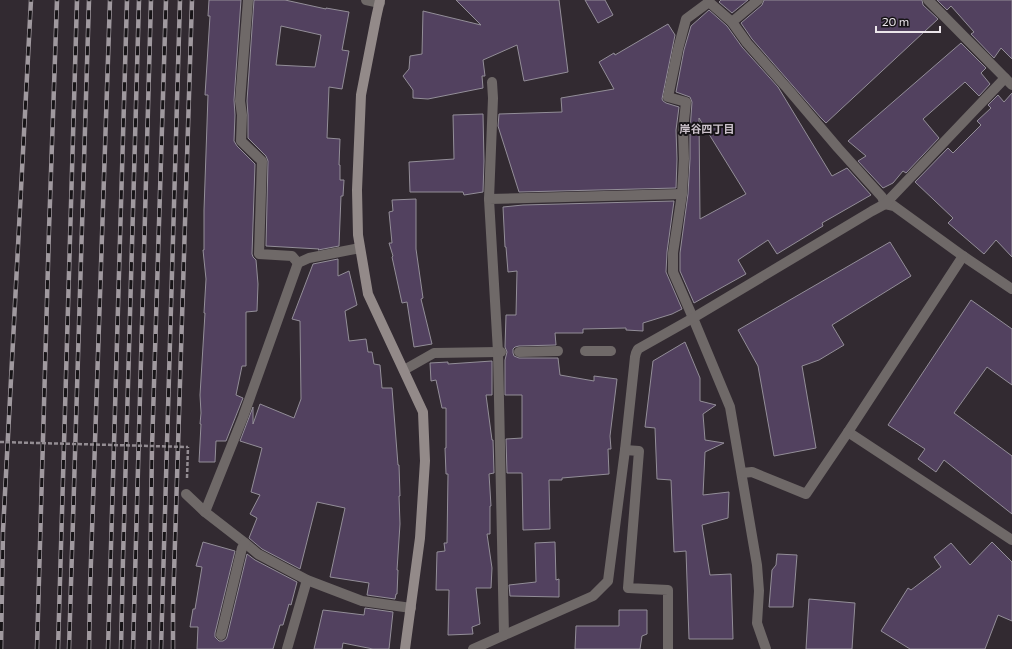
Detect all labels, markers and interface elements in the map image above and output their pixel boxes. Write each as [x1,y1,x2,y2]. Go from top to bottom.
scale bar [876,8,940,34]
text: 20 m [882,14,909,28]
district label: 岸谷四丁目 [680,122,735,135]

